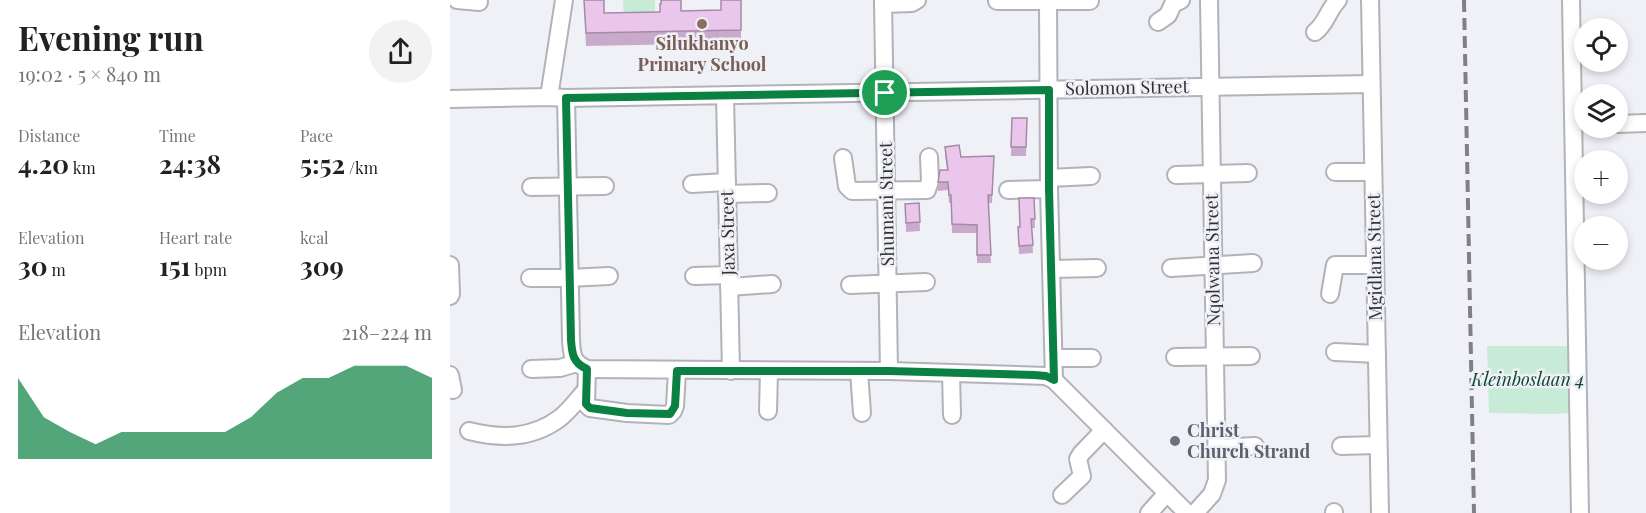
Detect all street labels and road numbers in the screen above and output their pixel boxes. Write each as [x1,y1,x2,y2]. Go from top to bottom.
street label: Solomon Street [1065,74,1190,100]
street label: Shumani Street [873,141,899,266]
street label: Jaxa Street [714,190,740,277]
street label: Nqolwana Street [1199,193,1225,326]
street label: Mgidlana Street [1361,193,1387,321]

